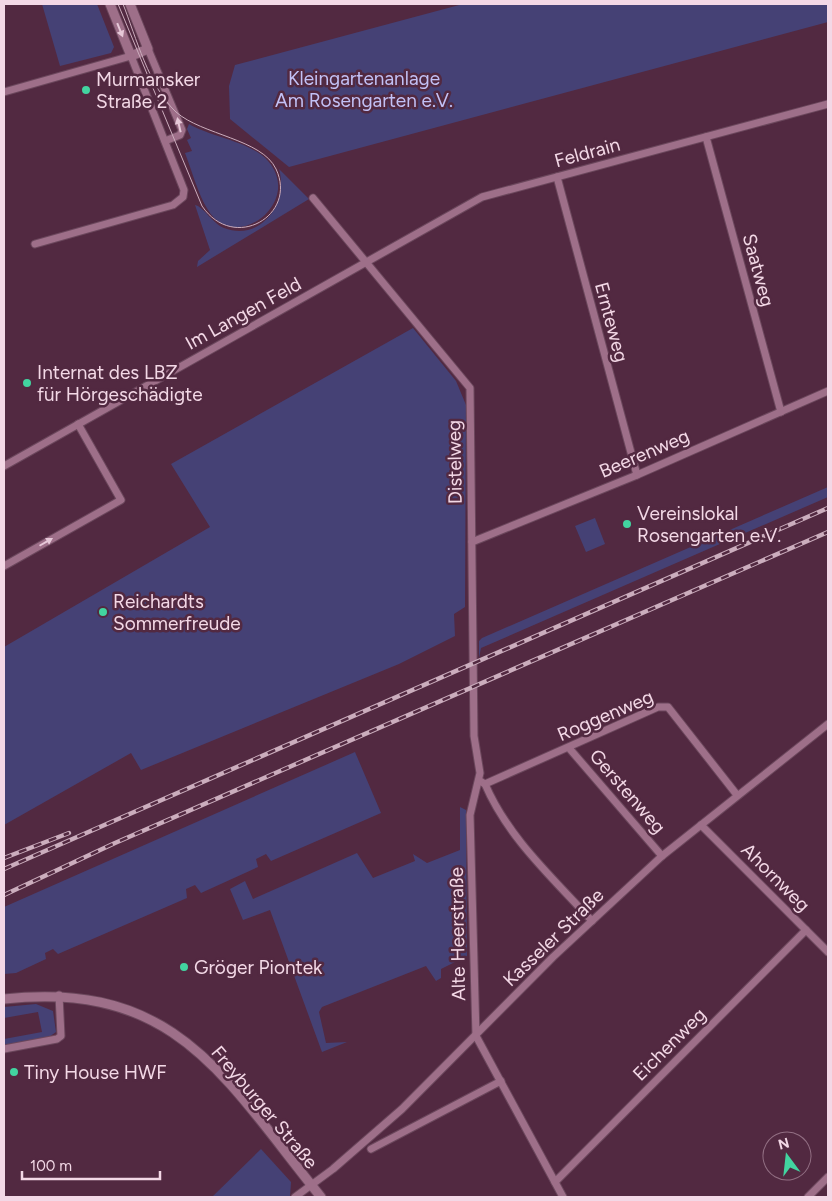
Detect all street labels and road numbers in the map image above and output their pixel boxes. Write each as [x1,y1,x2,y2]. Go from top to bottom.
street label: Feldrain [552,133,622,172]
street label: Saatweg [738,231,779,309]
street label: Im Langen Feld [181,272,305,355]
street label: Ernteweg [590,280,633,365]
street label: Distelweg [442,420,467,504]
street label: Beerenweg [596,424,693,483]
street label: Roggenweg [554,685,657,746]
street label: Gerstenweg [585,744,671,838]
street label: Ahornweg [737,838,815,916]
street label: Alte Heerstraße [445,867,470,1001]
street label: Kasseler Straße [498,884,608,991]
street label: Eichenweg [628,1003,711,1086]
street label: Freyburger Straße [206,1041,323,1174]

